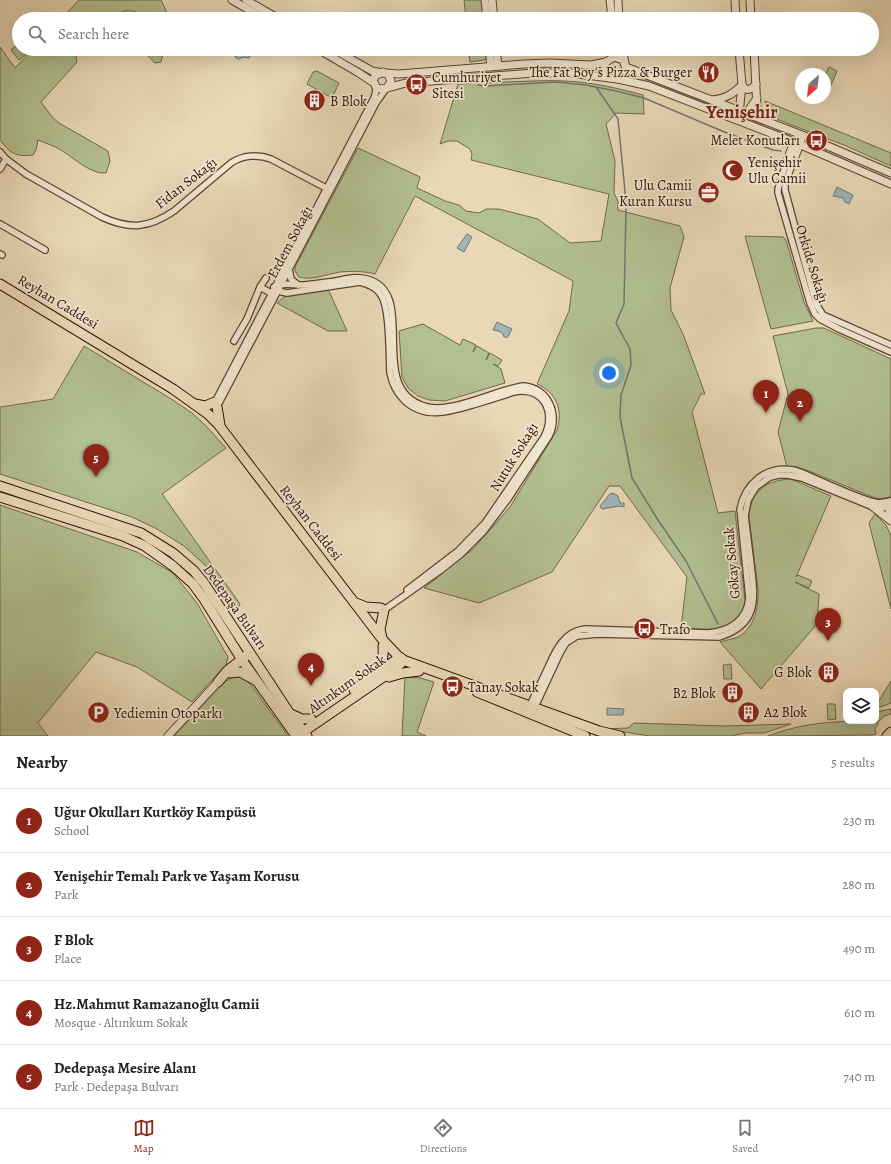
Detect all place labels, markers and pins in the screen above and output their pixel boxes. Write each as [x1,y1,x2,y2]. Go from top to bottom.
restaurant icon: The Fat Boy's Pizza & Burger [695,59,721,85]
place label: The Fat Boy's Pizza & Burger [529,63,693,82]
place label: Cumhuriyet Sitesi [432,68,502,103]
bus stop icon: Cumhuriyet Sitesi [403,72,429,98]
building icon: B Blok [302,88,328,114]
place label: B Blok [330,92,367,111]
bus stop icon: Melet Konutları [803,127,829,153]
place label: Melet Konutları [711,131,800,150]
place label: Yenişehir Ulu Camii [747,153,806,188]
mosque icon: Yenişehir Ulu Camii [720,157,746,183]
place label: Ulu Camii Kuran Kursu [619,176,692,211]
office icon: Ulu Camii Kuran Kursu [695,180,721,206]
pin: 1 [753,380,779,413]
pin: 2 [787,389,813,422]
pin: 5 [83,444,109,477]
pin: 3 [815,608,841,641]
bus stop icon: Trafo [632,616,658,642]
place label: Trafo [660,620,690,639]
pin: 4 [298,653,324,686]
building icon: G Blok [815,659,841,685]
place label: G Blok [774,663,812,682]
bus stop icon: Tanay Sokak [439,674,465,700]
place label: Tanay Sokak [468,678,539,697]
building icon: B2 Blok [719,680,745,706]
place label: B2 Blok [673,684,716,703]
building icon: A2 Blok [735,699,761,725]
parking icon: Yediemin Otoparkı [85,700,111,726]
place label: A2 Blok [763,703,807,722]
place label: Yediemin Otoparkı [113,704,223,723]

